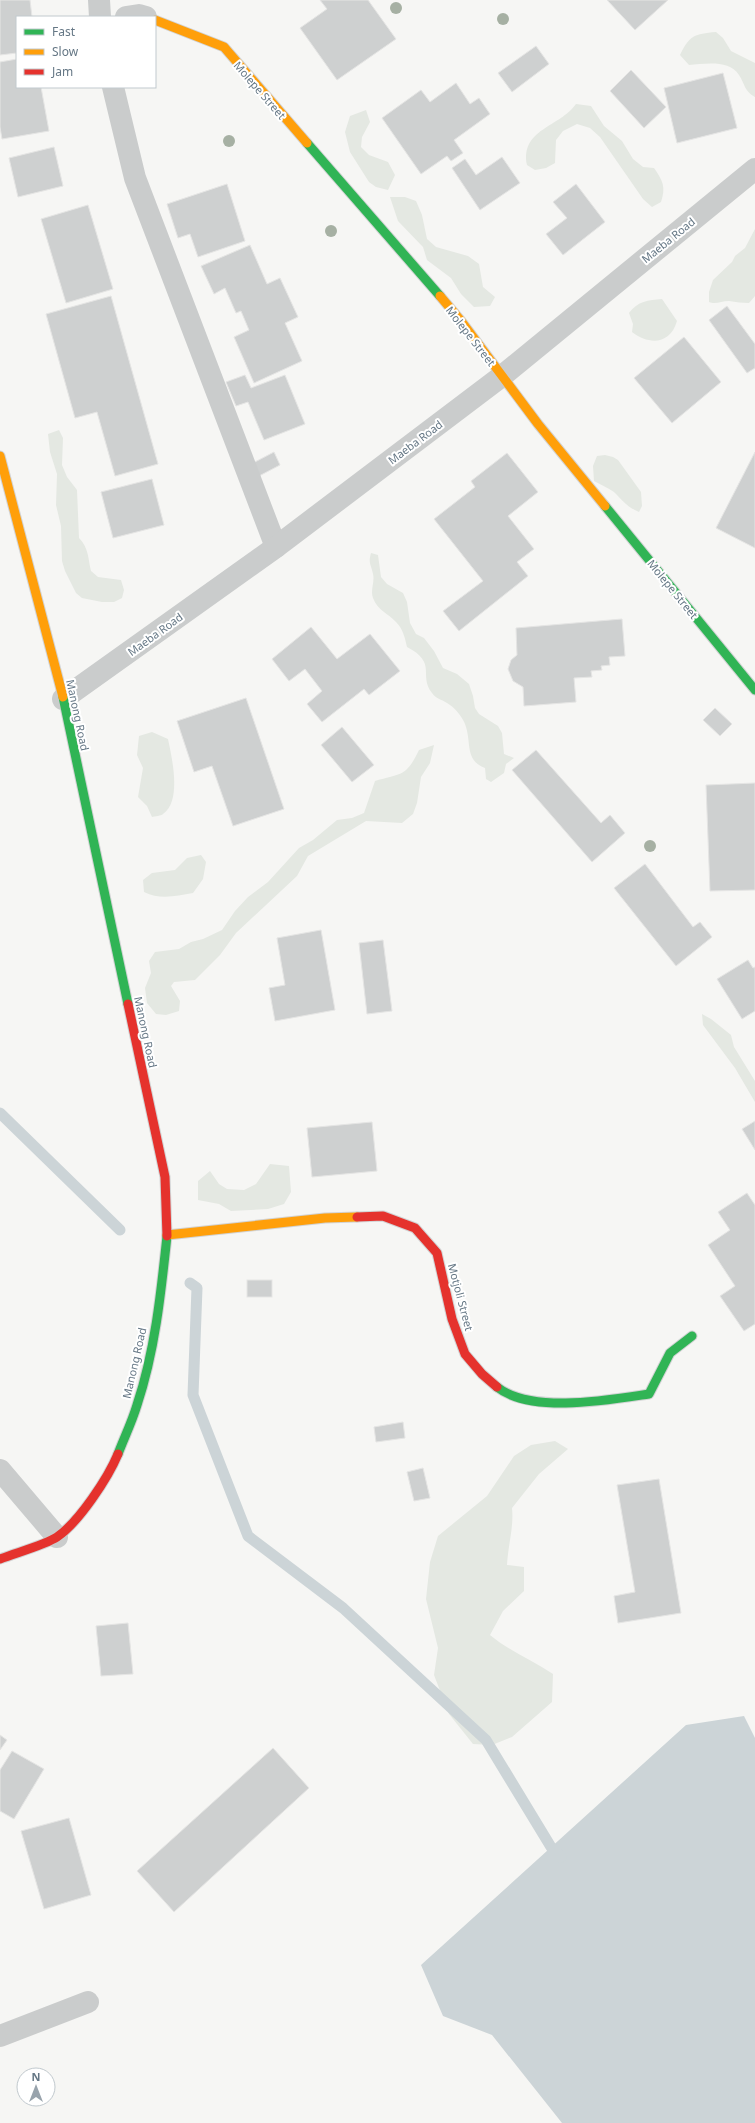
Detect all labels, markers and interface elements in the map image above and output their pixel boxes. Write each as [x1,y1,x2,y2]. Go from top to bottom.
legend [16,16,156,88]
text: Fast [52,23,76,40]
text: Slow [52,43,79,60]
street label: Molepe Street [231,58,289,122]
text: Jam [51,63,73,80]
street label: Maeba Road [638,214,698,266]
street label: Molepe Street [443,303,499,369]
street label: Maeba Road [385,417,445,467]
street label: Molepe Street [644,556,702,622]
street label: Maeba Road [124,609,186,659]
street label: Manong Road [63,678,93,752]
street label: Manong Road [131,995,161,1069]
street label: Motjoli Street [445,1262,477,1332]
street label: Manong Road [119,1326,149,1400]
north arrow [16,2067,56,2107]
text: N [32,2069,40,2084]

